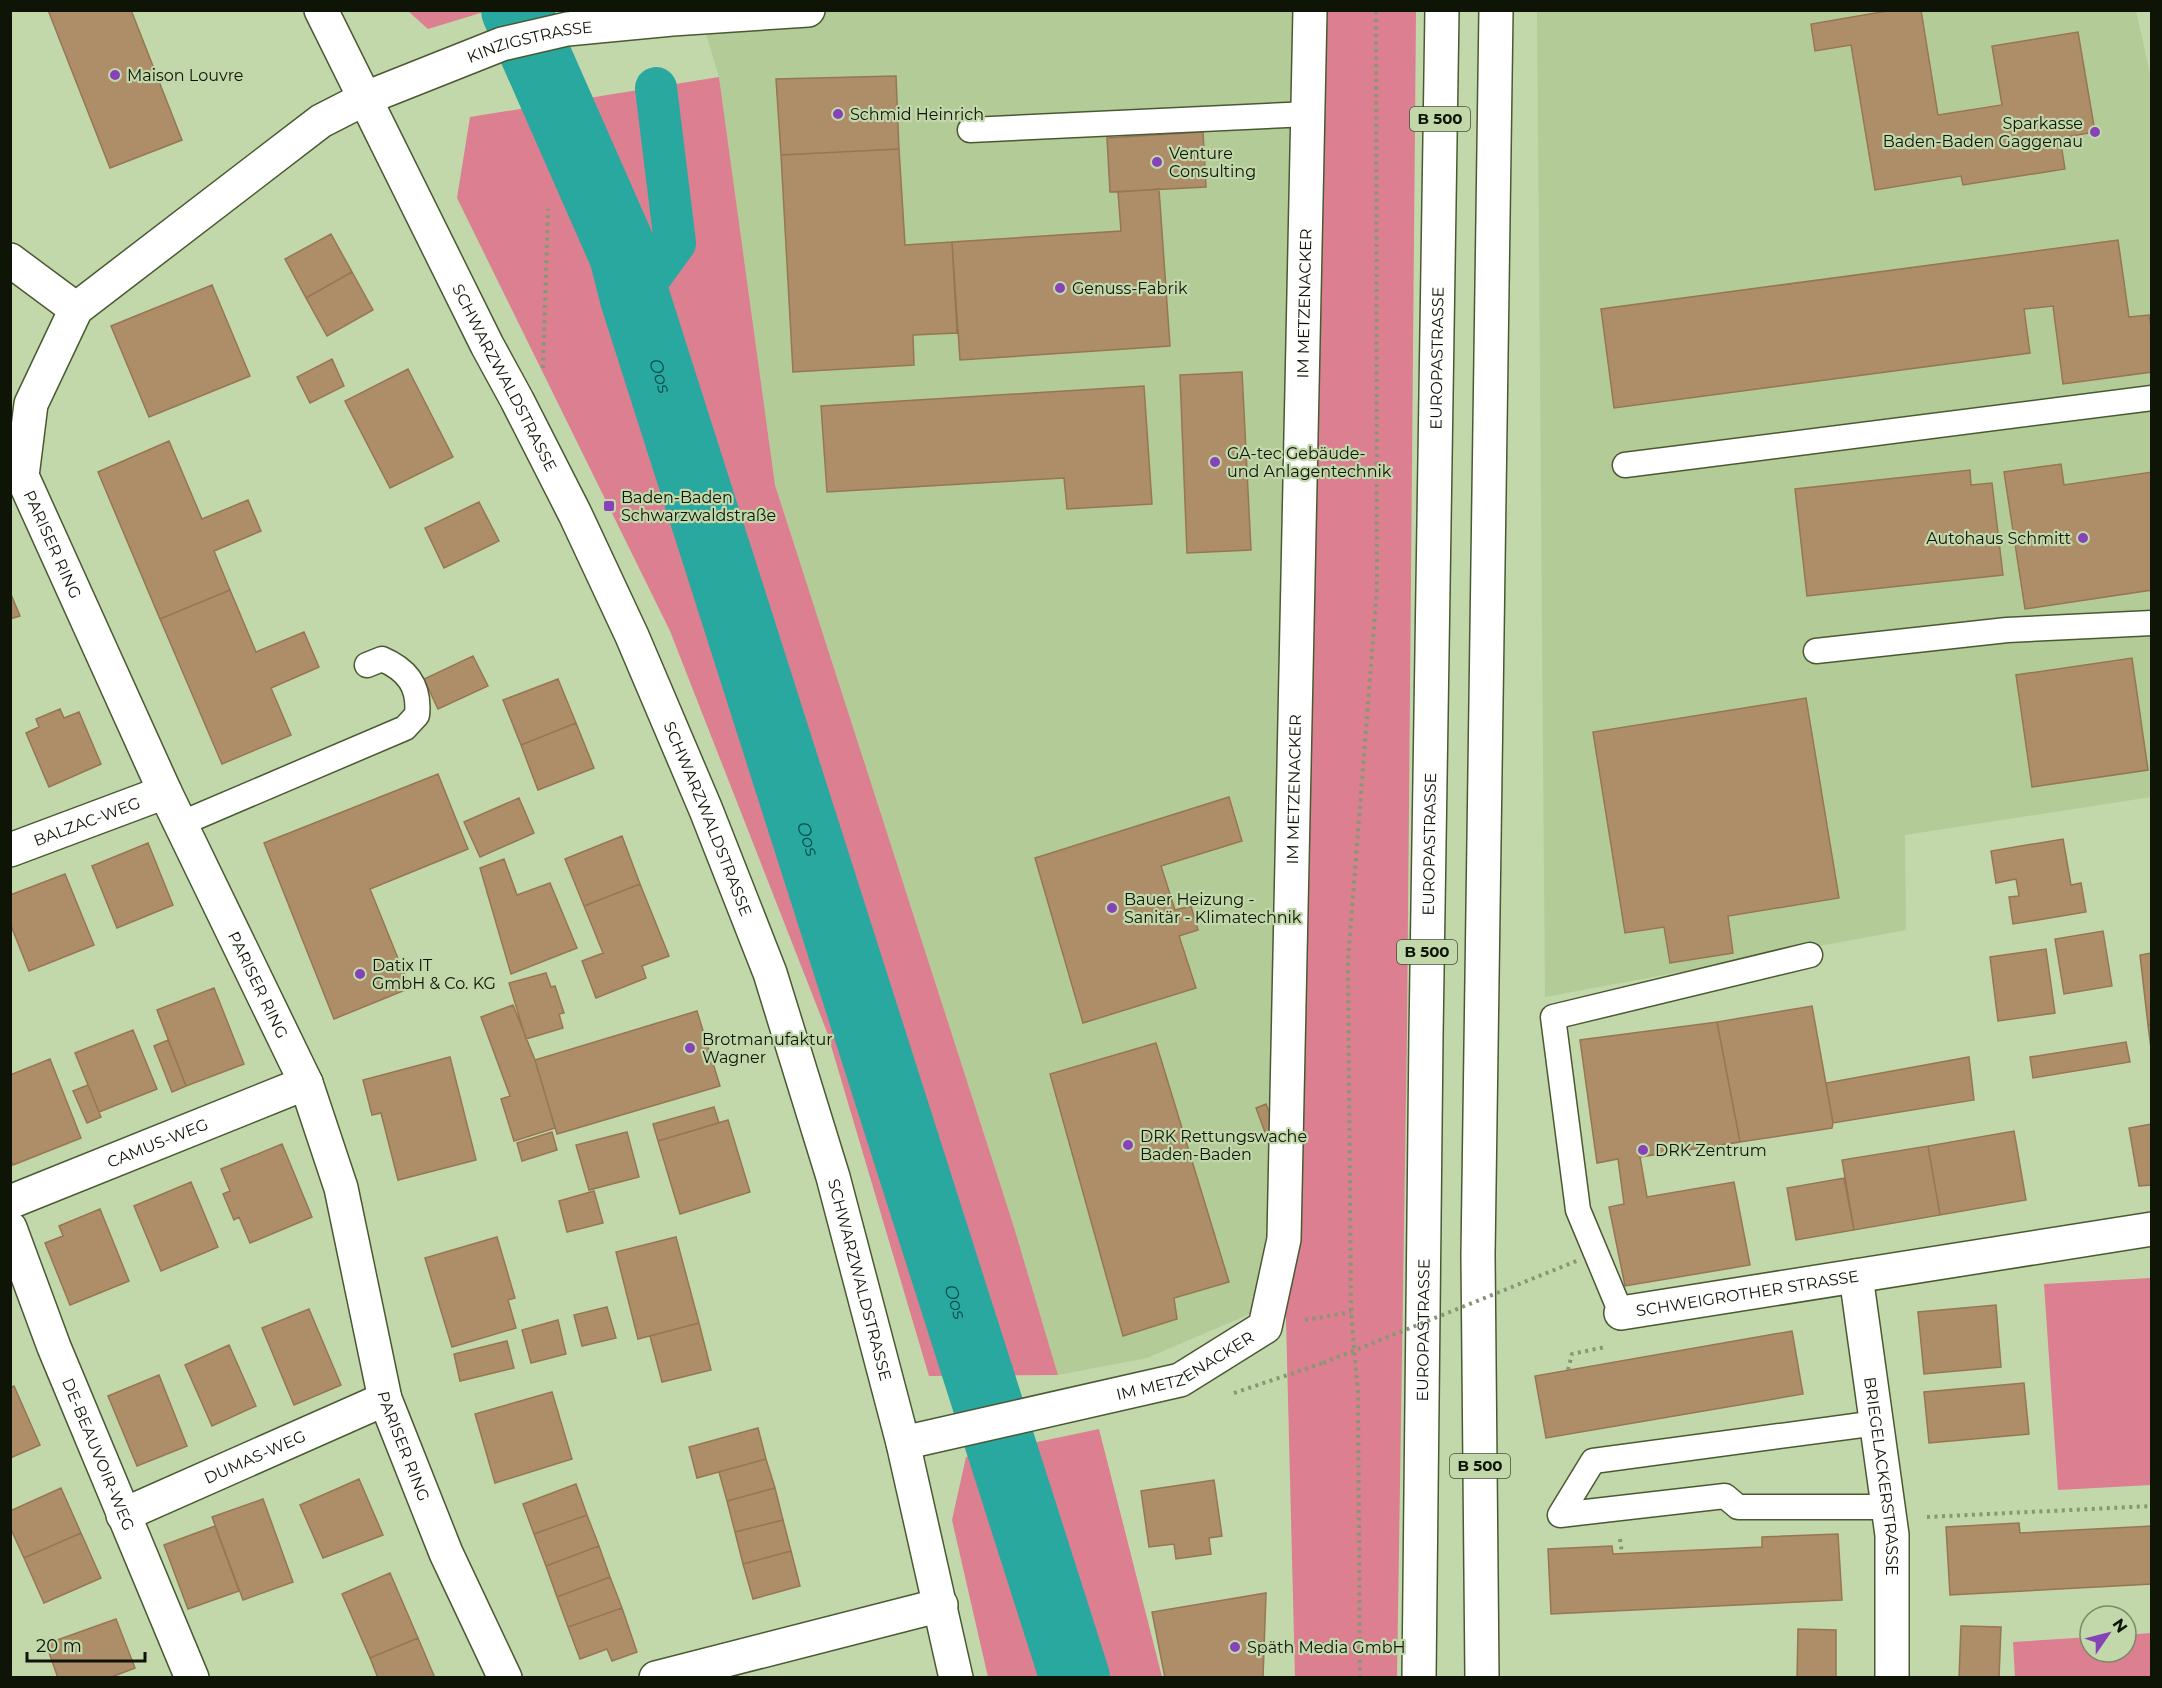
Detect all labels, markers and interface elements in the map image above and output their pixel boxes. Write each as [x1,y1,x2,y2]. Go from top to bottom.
street label: KINZIGSTRASSE [464,18,593,67]
place label: Maison Louvre [127,66,244,85]
marker: Maison Louvre [108,68,122,82]
place label: Schmid Heinrich [850,105,984,124]
marker: Schmid Heinrich [831,107,845,121]
road number: B 500 [1410,107,1470,131]
place label: Sparkasse Baden-Baden Gaggenau [1883,114,2083,151]
marker: Sparkasse Baden-Baden Gaggenau [2088,125,2102,139]
place label: Venture Consulting [1169,144,1256,181]
marker: Venture Consulting [1150,155,1164,169]
street label: IM METZENACKER [1293,228,1315,379]
place label: Genuss-Fabrik [1072,279,1188,298]
street label: SCHWARZWALDSTRASSE [448,281,561,475]
marker: Genuss-Fabrik [1053,281,1067,295]
street label: EUROPASTRASSE [1426,286,1448,430]
water label: Oos [644,356,676,396]
place label: GA-tec Gebäude- und Anlagentechnik [1227,444,1392,481]
marker: GA-tec Gebäude- und Anlagentechnik [1208,455,1222,469]
street label: PARISER RING [20,487,85,602]
place label: Baden-Baden Schwarzwaldstraße [621,488,776,525]
marker: Baden-Baden Schwarzwaldstraße [602,499,616,513]
place label: Autohaus Schmitt [1926,529,2071,548]
marker: Autohaus Schmitt [2076,531,2090,545]
street label: IM METZENACKER [1283,714,1305,865]
street label: SCHWARZWALDSTRASSE [659,719,756,919]
street label: EUROPASTRASSE [1419,772,1440,916]
street label: BALZAC-WEG [31,793,143,850]
water label: Oos [792,819,823,859]
place label: Bauer Heizung - Sanitär - Klimatechnik [1124,890,1302,927]
marker: Bauer Heizung - Sanitär - Klimatechnik [1105,901,1119,915]
street label: PARISER RING [224,928,292,1042]
road number: B 500 [1397,940,1457,964]
place label: Datix IT GmbH & Co. KG [372,956,496,993]
marker: Datix IT GmbH & Co. KG [353,967,367,981]
place label: Brotmanufaktur Wagner [702,1030,833,1067]
marker: Brotmanufaktur Wagner [683,1041,697,1055]
street label: CAMUS-WEG [105,1114,211,1172]
place label: DRK Rettungswache Baden-Baden [1140,1127,1307,1164]
marker: DRK Rettungswache Baden-Baden [1121,1138,1135,1152]
place label: DRK Zentrum [1655,1141,1767,1160]
marker: DRK Zentrum [1636,1143,1650,1157]
street label: SCHWARZWALDSTRASSE [824,1177,895,1383]
street label: EUROPASTRASSE [1413,1258,1434,1402]
street label: SCHWEIGROTHER STRASSE [1635,1267,1860,1320]
water label: Oos [939,1282,971,1322]
street label: IM METZENACKER [1115,1327,1257,1404]
street label: DE-BEAUVOIR-WEG [58,1375,138,1533]
street label: BRIEGELACKERSTRASSE [1860,1376,1901,1576]
street label: PARISER RING [374,1389,433,1504]
street label: DUMAS-WEG [201,1426,309,1488]
road number: B 500 [1450,1454,1510,1478]
north arrow [2078,1604,2138,1664]
text: N [2108,1615,2131,1636]
scale bar [27,1625,146,1663]
text: 20 m [36,1635,82,1657]
place label: Späth Media GmbH [1247,1638,1406,1657]
marker: Späth Media GmbH [1228,1640,1242,1654]

